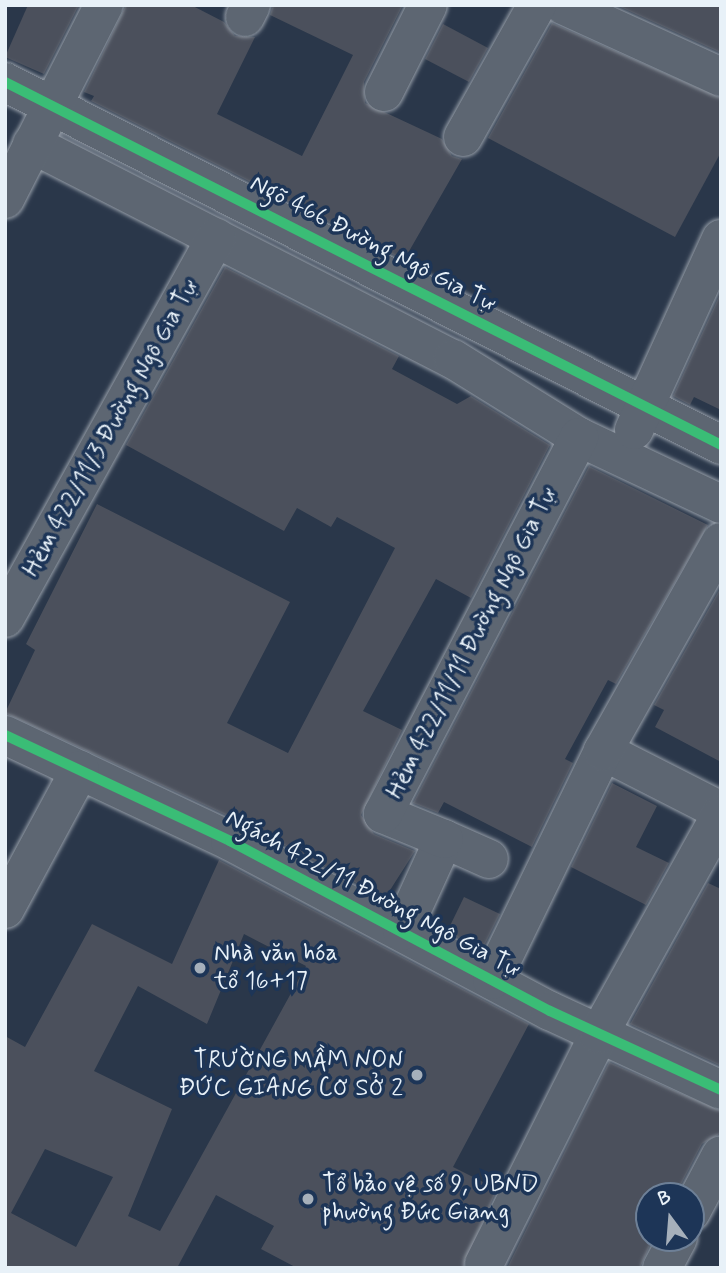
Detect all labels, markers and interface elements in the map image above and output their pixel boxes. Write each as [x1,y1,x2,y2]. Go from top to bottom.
street label: Ngõ 466 Đường Ngô Gia Tự [244,169,502,319]
street label: Hẻm 422/11/3 Đường Ngô Gia Tự [17,274,205,582]
street label: Hẻm 422/11/11 Đường Ngô Gia Tự [380,482,564,804]
street label: Ngách 422/11 Đường Ngô Gia Tự [220,804,526,984]
place label: Nhà văn hóa tổ 16+17 [214,940,337,996]
marker: Nhà văn hóa tổ 16+17 [192,960,208,976]
place label: TRƯỜNG MẦM NON ĐỨC GIANG CƠ SỞ 2 [174,1047,403,1103]
marker: TRƯỜNG MẦM NON ĐỨC GIANG CƠ SỞ 2 [409,1067,425,1083]
place label: Tổ bảo vệ số 9, UBND phường Đức Giang [322,1171,539,1227]
north arrow [635,1182,705,1252]
text: B [655,1185,674,1212]
marker: Tổ bảo vệ số 9, UBND phường Đức Giang [300,1191,316,1207]

